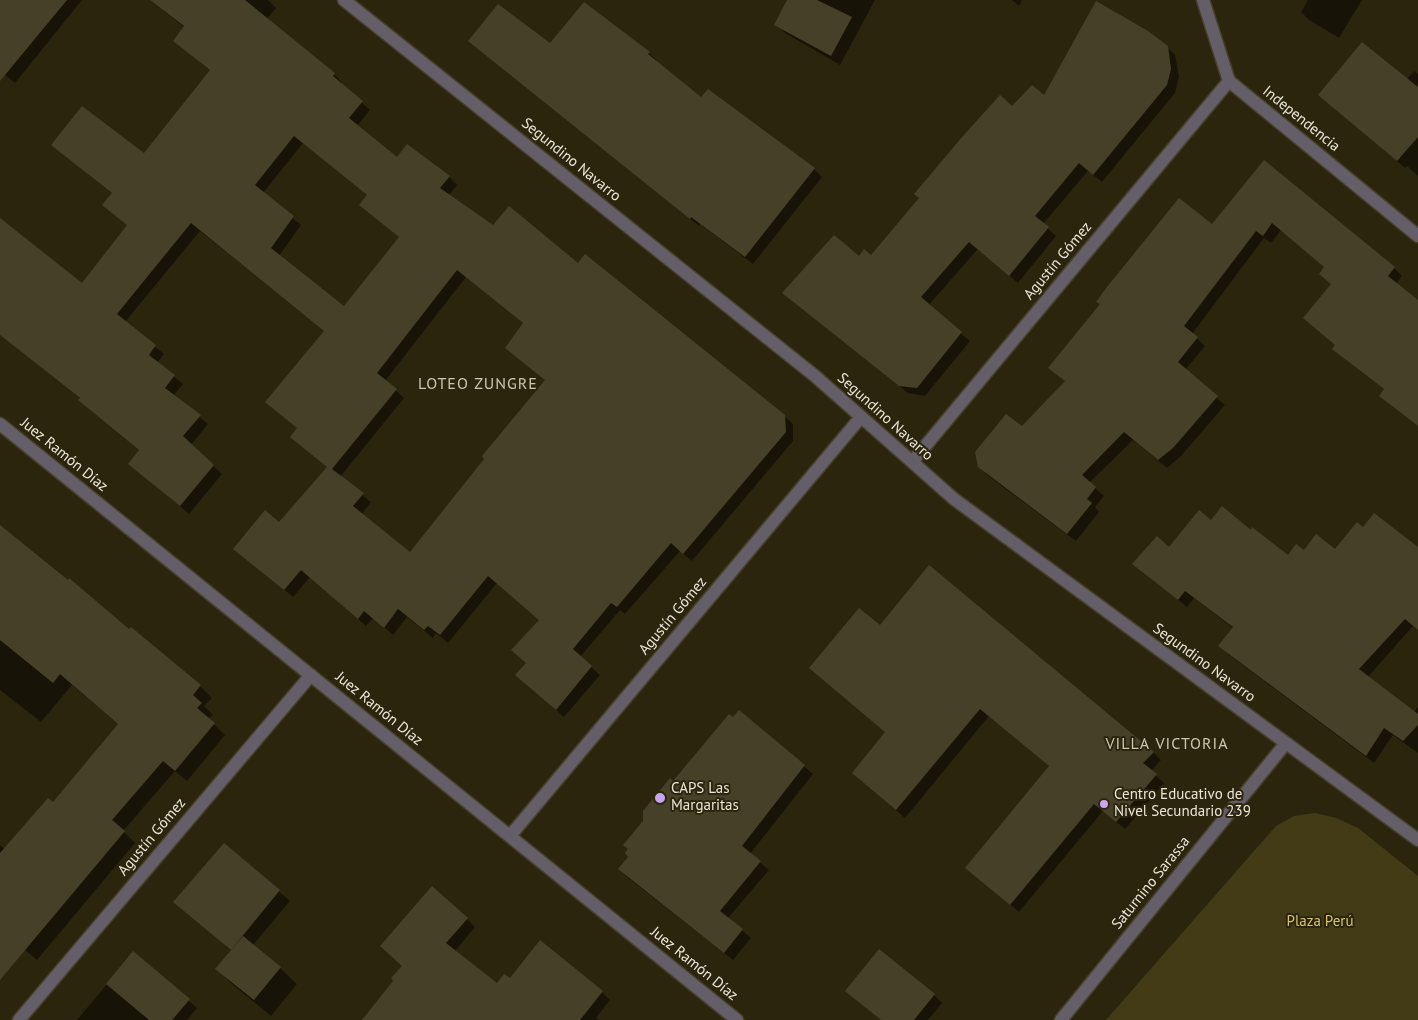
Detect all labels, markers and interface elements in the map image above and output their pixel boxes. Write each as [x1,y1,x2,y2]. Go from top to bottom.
street label: Independencia [1259,82,1343,156]
street label: Segundino Navarro [518,114,624,206]
street label: Agustín Gómez [1020,218,1096,304]
street label: Segundino Navarro [833,369,937,465]
district label: LOTEO ZUNGRE [417,374,539,394]
street label: Juez Ramón Díaz [17,414,111,496]
street label: Agustín Gómez [635,573,711,659]
street label: Segundino Navarro [1149,620,1259,706]
street label: Juez Ramón Díaz [332,668,426,750]
district label: VILLA VICTORIA [1104,734,1230,754]
place label: CAPS Las Margaritas [671,780,739,815]
place label: Centro Educativo de Nivel Secundario 239 [1114,786,1251,821]
marker: CAPS Las Margaritas [653,791,667,805]
street label: Agustín Gómez [114,794,190,880]
marker: Centro Educativo de Nivel Secundario 239 [1098,798,1110,810]
street label: Saturnino Sarassa [1108,833,1194,933]
park label: Plaza Perú [1286,913,1354,931]
street label: Juez Ramón Díaz [647,923,741,1005]

